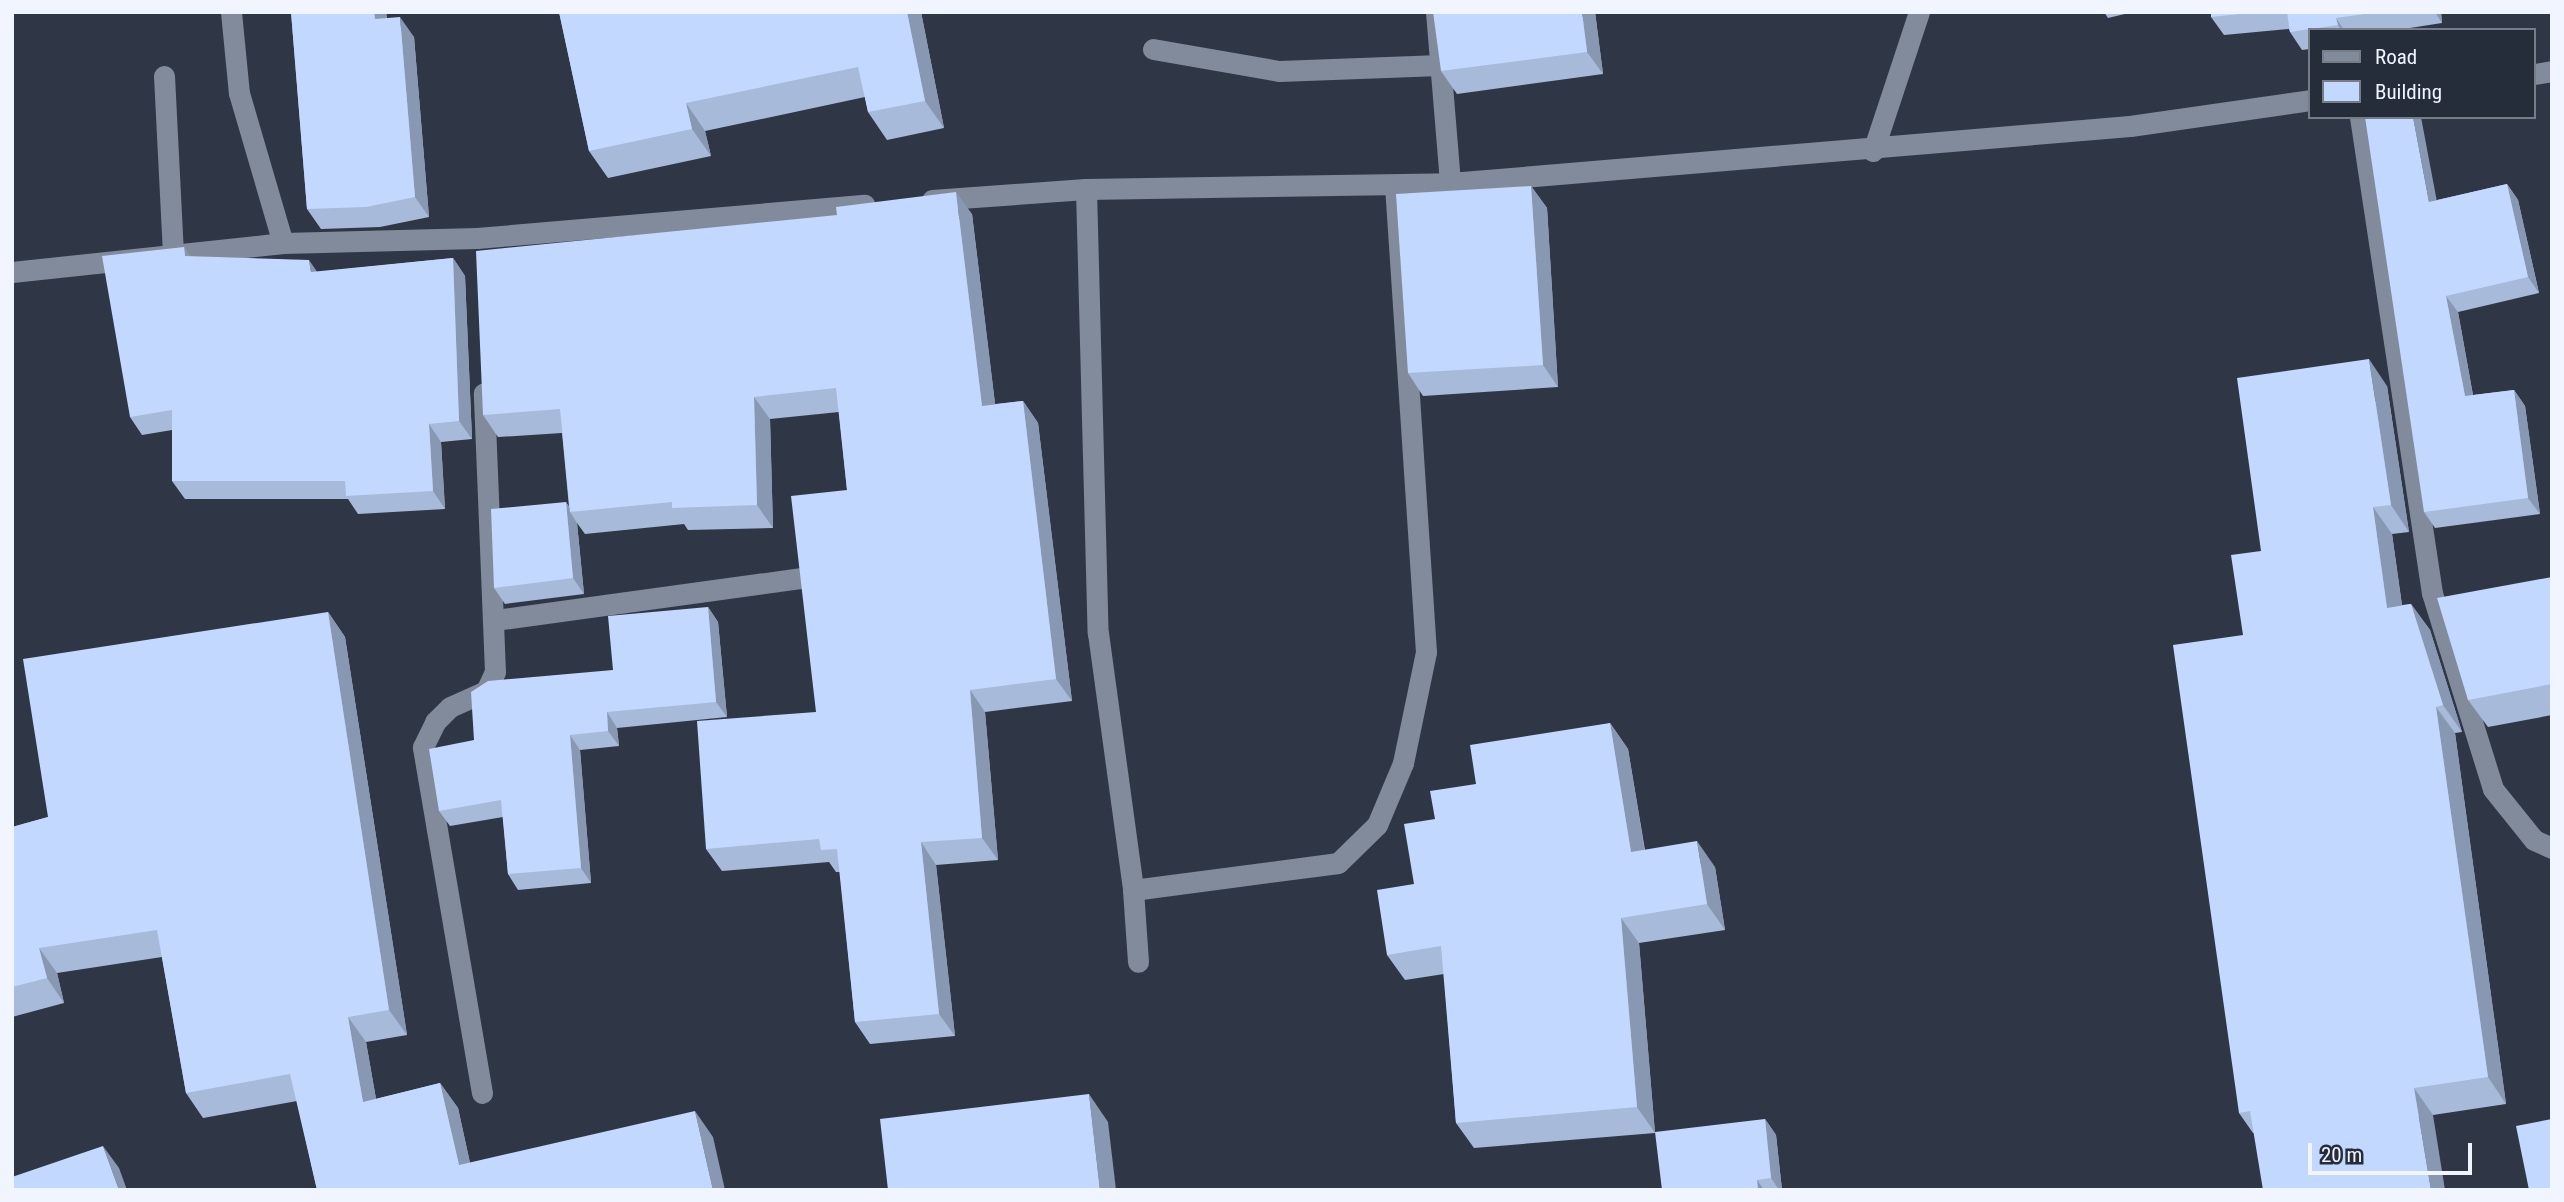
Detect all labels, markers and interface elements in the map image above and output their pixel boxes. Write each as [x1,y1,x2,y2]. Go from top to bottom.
legend [2308,28,2536,119]
text: Road [2375,45,2417,69]
text: Building [2375,80,2442,104]
scale bar [2312,1128,2476,1172]
text: 20 m [2321,1143,2362,1167]

